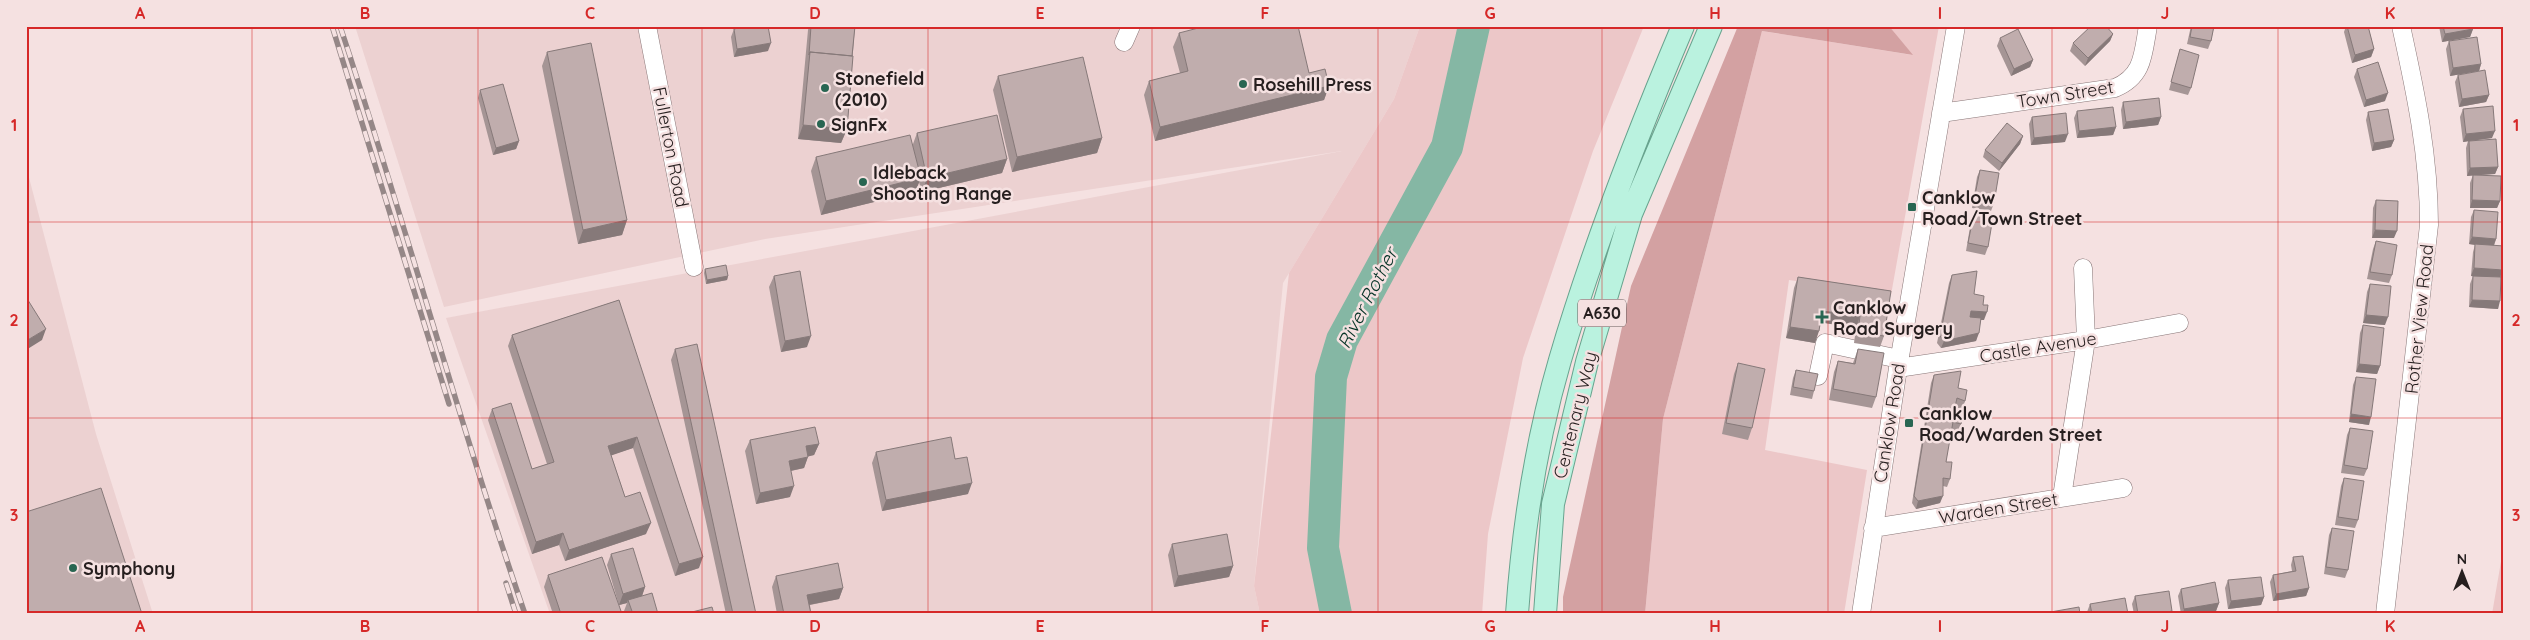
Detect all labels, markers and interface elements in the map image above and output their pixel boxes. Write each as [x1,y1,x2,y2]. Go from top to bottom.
text: A [135,3,146,23]
text: B [360,3,370,23]
text: C [585,3,595,23]
text: D [809,3,821,23]
text: E [1035,3,1045,23]
text: F [1261,3,1270,23]
text: G [1484,3,1496,23]
text: H [1709,3,1721,23]
text: I [1938,3,1942,23]
text: J [2161,3,2169,23]
text: K [2385,3,2395,23]
place label: Stonefield (2010) [835,67,924,111]
place label: Rosehill Press [1253,73,1372,96]
street label: Town Street [2015,75,2115,113]
marker: Rosehill Press [1237,78,1249,90]
marker: Stonefield (2010) [819,82,831,94]
street label: Fullerton Road [648,85,694,209]
place label: SignFx [831,113,887,136]
text: 1 [11,115,17,135]
text: 1 [2513,115,2519,135]
marker: SignFx [815,118,827,130]
place label: Idleback Shooting Range [873,161,1012,205]
marker: Idleback Shooting Range [857,176,869,188]
place label: Canklow Road/Town Street [1922,186,2082,230]
marker: Canklow Road/Town Street [1906,201,1918,213]
water label: River Rother [1331,241,1404,352]
street label: Rother View Road [2400,243,2438,395]
place label: Canklow Road Surgery [1833,296,1953,340]
road number: A630 [1578,300,1626,326]
text: 2 [9,310,19,330]
marker: Canklow Road Surgery [1815,310,1829,324]
text: 2 [2511,310,2521,330]
street label: Castle Avenue [1978,326,2098,368]
street label: Centenary Way [1548,349,1602,481]
street label: Canklow Road [1868,362,1910,484]
place label: Canklow Road/Warden Street [1919,402,2103,446]
marker: Canklow Road/Warden Street [1903,417,1915,429]
street label: Warden Street [1937,487,2059,529]
text: 3 [10,505,18,525]
text: 3 [2512,505,2520,525]
north arrow [2438,548,2488,598]
text: N [2457,550,2467,568]
place label: Symphony [83,557,175,580]
marker: Symphony [67,562,79,574]
text: A [135,616,146,636]
text: B [360,616,370,636]
text: C [585,616,595,636]
text: D [809,616,821,636]
text: E [1035,616,1045,636]
text: F [1261,616,1270,636]
text: G [1484,616,1496,636]
text: H [1709,616,1721,636]
text: I [1938,616,1942,636]
text: J [2161,616,2169,636]
text: K [2385,616,2395,636]

